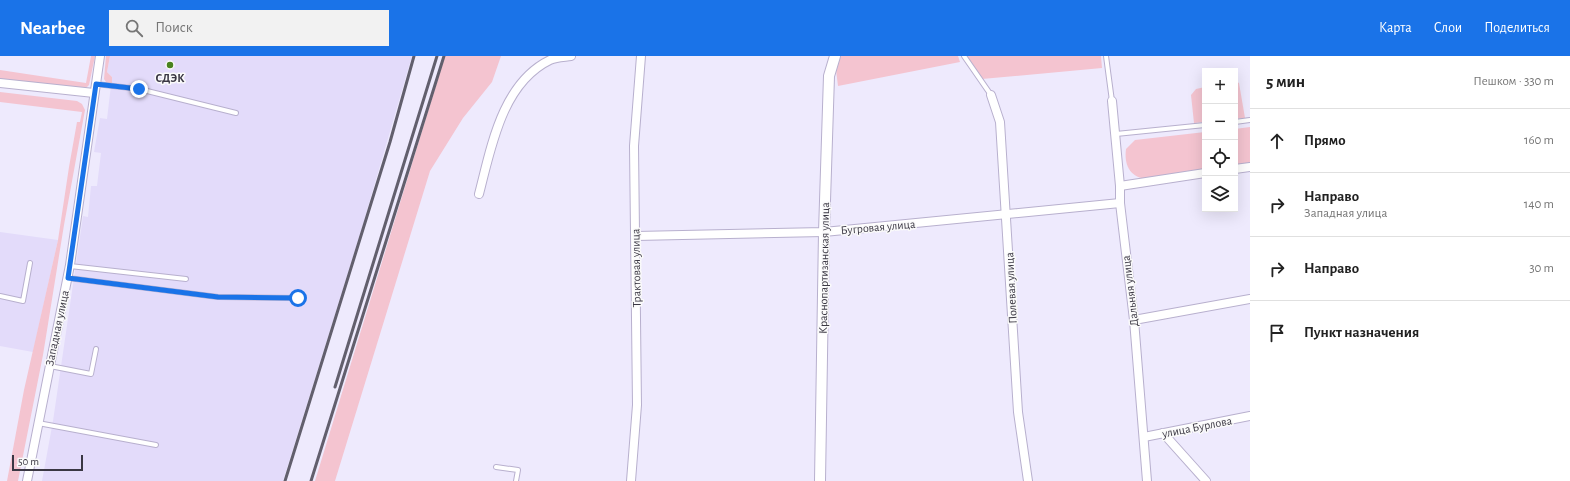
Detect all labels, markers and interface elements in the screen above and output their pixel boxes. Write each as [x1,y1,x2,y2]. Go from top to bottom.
search box [109,10,389,46]
icon: search [123,17,145,39]
text: Nearbee [20,19,85,38]
text: Поиск [155,20,193,35]
text: Карта [1379,21,1412,35]
text: Слои [1434,21,1462,35]
text: Поделиться [1484,21,1550,35]
marker: СДЭК [165,60,175,70]
map controls [1202,68,1238,212]
button: + [1202,68,1238,104]
place label: СДЭК [155,72,185,84]
text: 5 мин [1266,73,1305,90]
text: Пешком · 330 m [1473,75,1554,88]
route end [130,80,148,98]
button: − [1202,104,1238,140]
icon: ahead [1266,130,1288,152]
text: Прямо [1304,133,1346,148]
text: 160 m [1524,134,1554,147]
button: locate [1202,140,1238,176]
button: layers [1202,176,1238,212]
text: Направо [1304,189,1359,204]
icon: right [1266,194,1288,216]
text: 140 m [1524,198,1554,211]
street label: Краснопартизанская улица [817,202,832,334]
text: Западная улица [1304,207,1388,220]
street label: Бугровая улица [840,218,916,237]
street label: Трактовая улица [629,228,644,307]
street label: Полевая улица [1003,251,1020,324]
street label: Дальняя улица [1120,254,1141,327]
icon: right [1266,258,1288,280]
text: Направо [1304,261,1359,276]
text: 30 m [1529,262,1554,275]
street label: Западная улица [43,289,72,367]
route start [289,289,307,307]
icon: arrive [1266,322,1288,344]
text: Пункт назначения [1304,325,1419,340]
street label: улица Бурлова [1160,414,1234,441]
scale bar [12,453,83,472]
text: 50 m [18,456,39,467]

